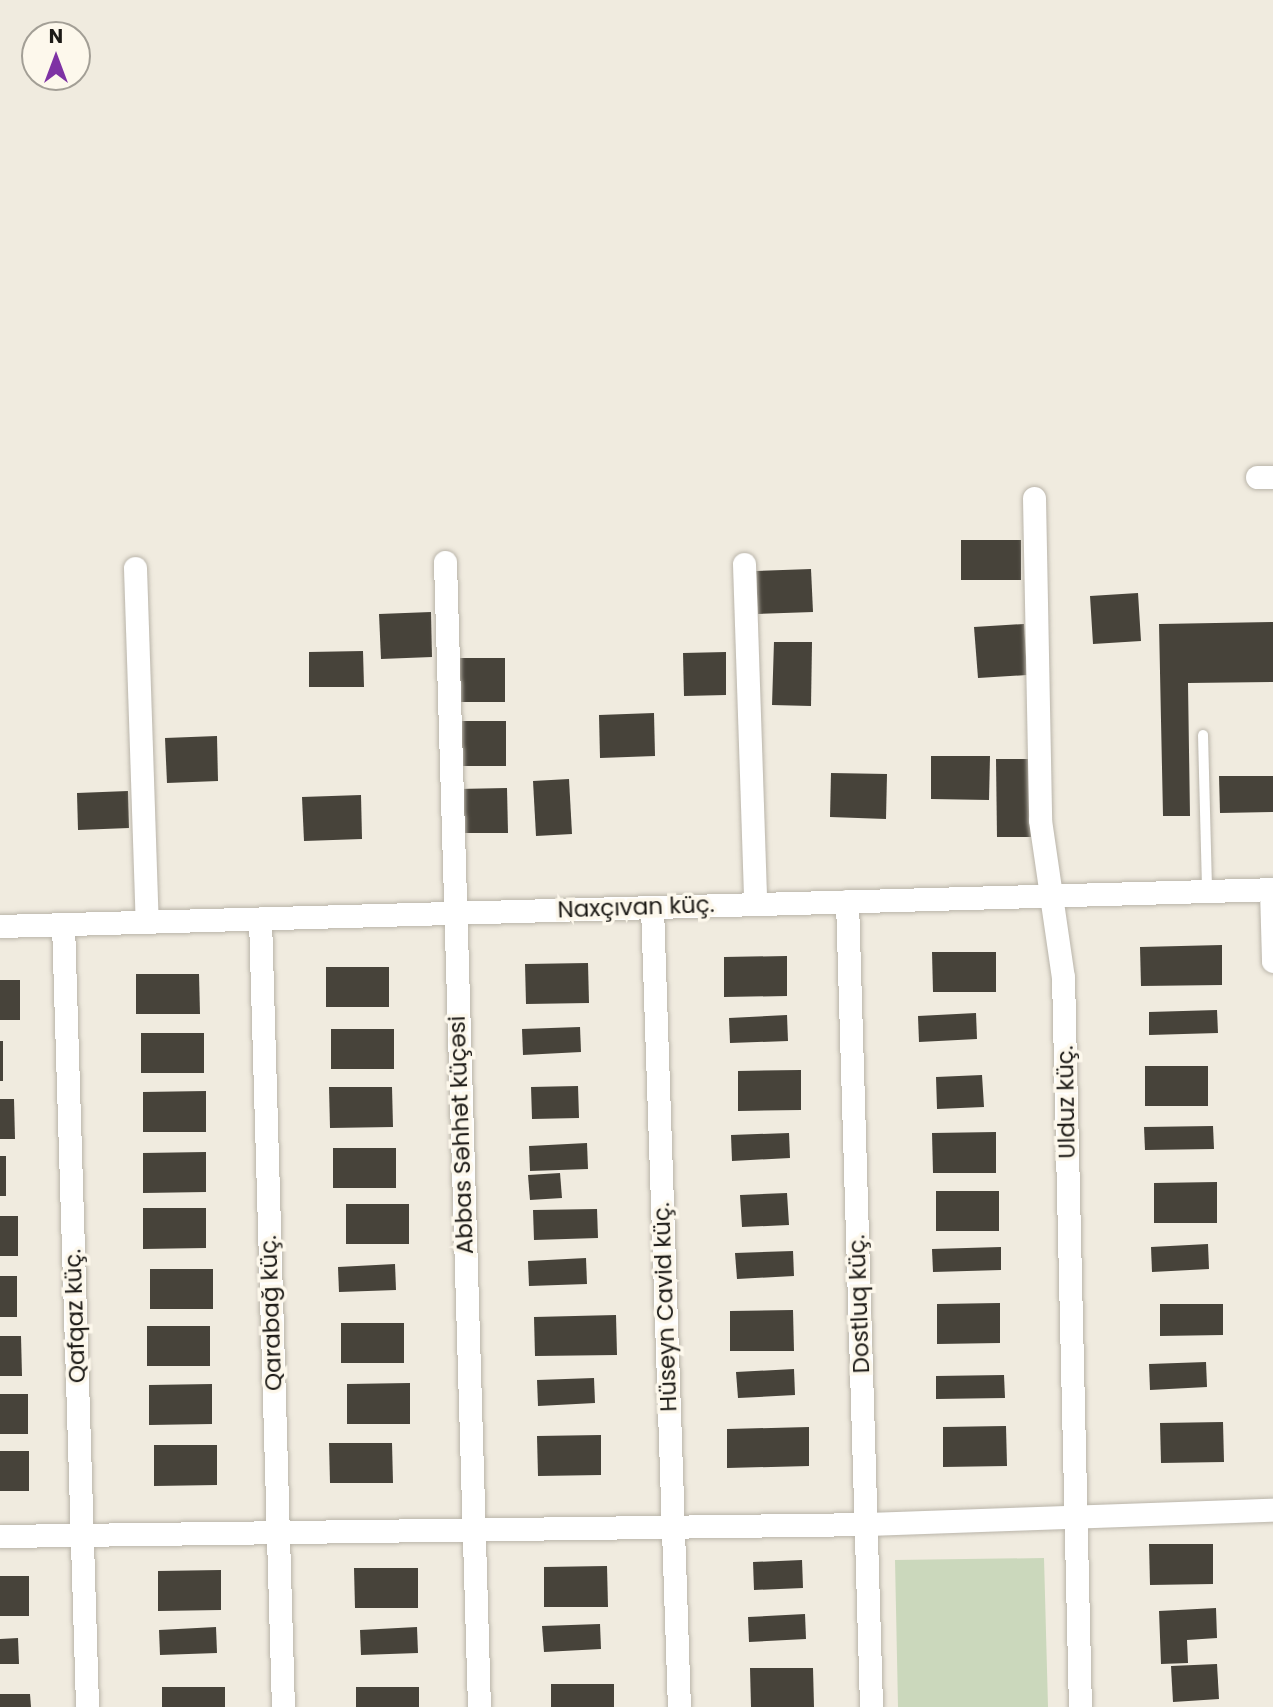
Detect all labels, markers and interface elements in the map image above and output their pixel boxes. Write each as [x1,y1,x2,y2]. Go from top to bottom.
north arrow [21,21,91,91]
text: N [49,23,63,50]
street label: Naxçıvan küç. [557,890,715,924]
street label: Abbas Səhhət küçəsi [443,1015,479,1255]
street label: Ulduz küç. [1051,1045,1081,1159]
street label: Hüseyn Cavid küç. [648,1202,682,1412]
street label: Dostluq küç. [843,1234,875,1374]
street label: Qarabağ küç. [254,1235,288,1391]
street label: Qafqaz küç. [59,1248,91,1384]

